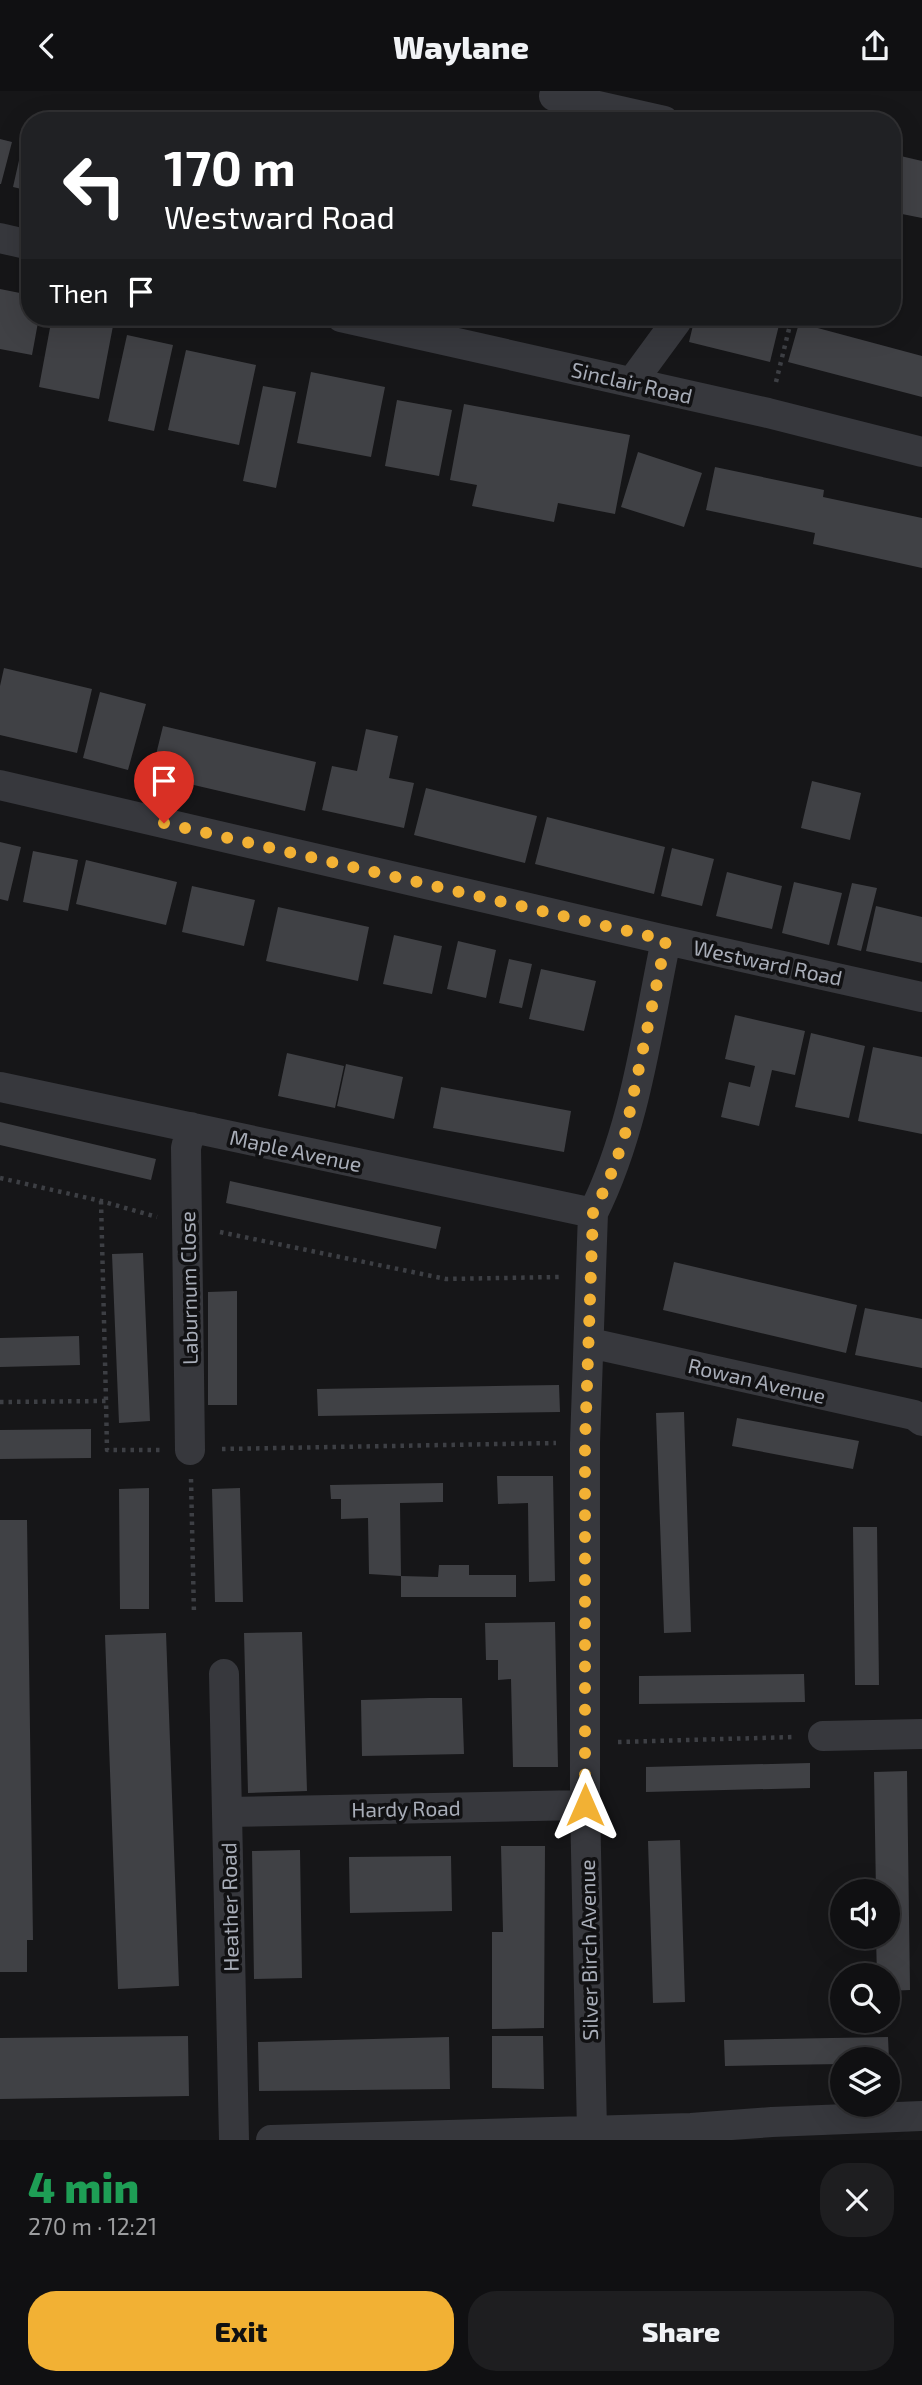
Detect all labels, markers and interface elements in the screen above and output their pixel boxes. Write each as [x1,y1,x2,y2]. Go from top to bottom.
icon: back [28,27,66,65]
text: Waylane [393,27,529,65]
icon: share [856,27,894,65]
text: 170 m [164,137,296,196]
icon: left [49,140,140,231]
text: Westward Road [164,197,395,235]
icon: arrive [122,273,160,311]
text: Then [49,277,108,308]
street label: Sinclair Road [569,356,695,408]
pin [134,751,194,823]
icon: arrive [145,762,183,800]
street label: Westward Road [691,934,845,990]
street label: Maple Avenue [228,1124,364,1176]
street label: Laburnum Close [174,1211,202,1365]
street label: Rowan Avenue [686,1352,828,1408]
position arrow [548,1768,622,1842]
street label: Hardy Road [351,1795,461,1821]
street label: Heather Road [215,1842,243,1972]
street label: Silver Birch Avenue [574,1859,602,2041]
map controls [830,1879,900,2117]
button: sound [830,1879,900,1949]
button: search [830,1963,900,2033]
button: layers [830,2047,900,2117]
text: 4 min [28,2161,139,2211]
button: close [820,2163,894,2237]
text: 270 m · 12:21 [28,2212,157,2240]
button: Exit [28,2291,454,2371]
button: Share [468,2291,894,2371]

